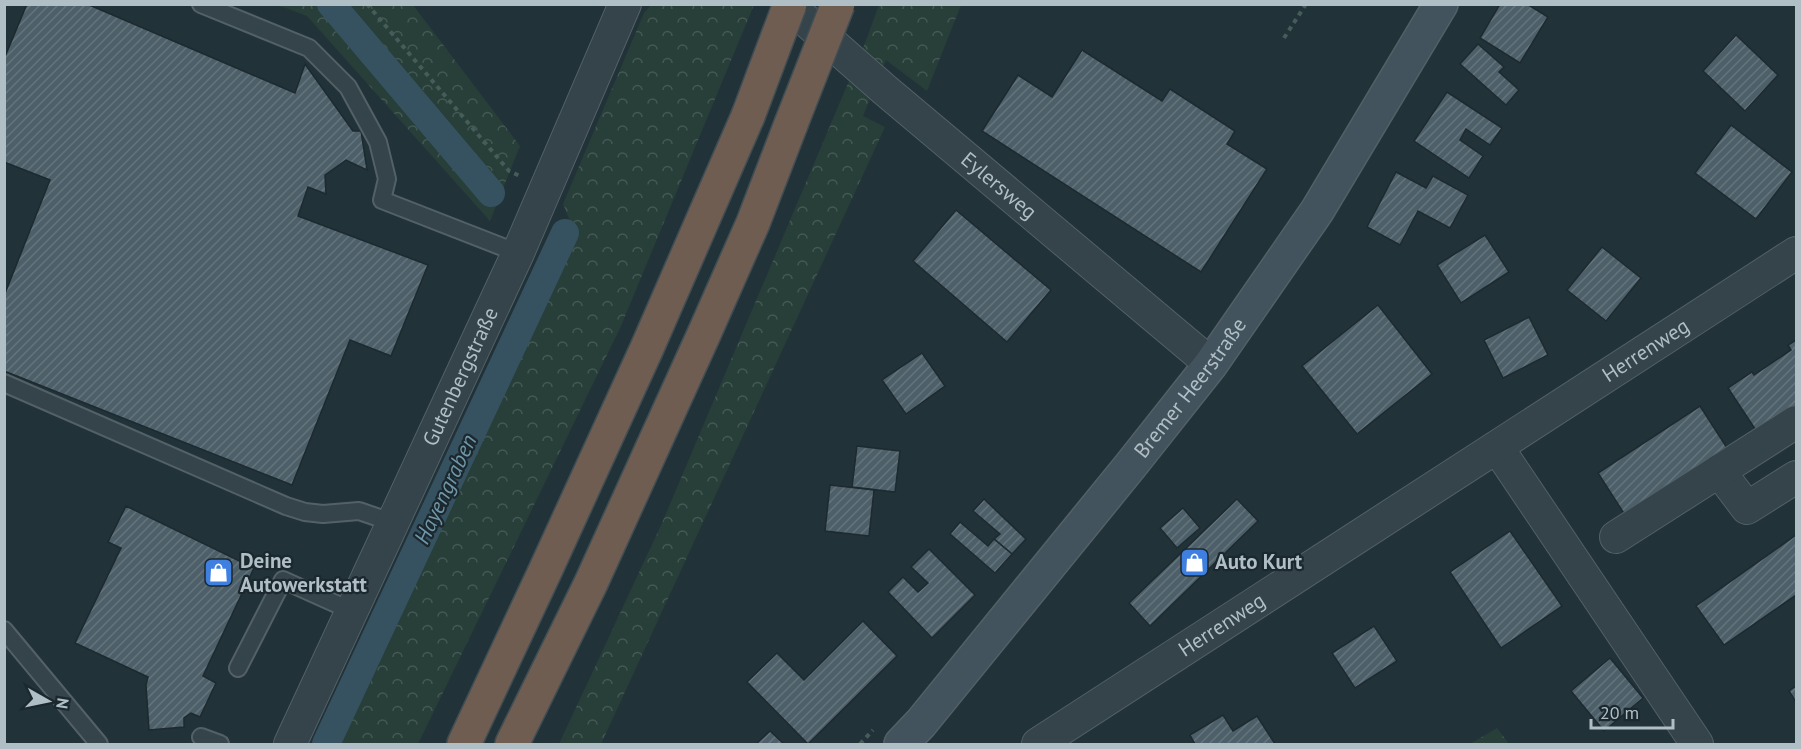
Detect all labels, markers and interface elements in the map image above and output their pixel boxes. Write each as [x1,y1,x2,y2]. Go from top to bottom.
street label: Eylersweg [956,146,1043,225]
street label: Gutenbergstraße [416,303,504,450]
street label: Bremer Heerstraße [1128,312,1252,463]
street label: Herrenweg [1597,312,1694,388]
water label: Hayengraben [407,430,483,548]
shop icon: Auto Kurt [1178,546,1210,578]
place label: Deine Autowerkstatt [240,547,367,598]
place label: Auto Kurt [1215,548,1303,575]
shop icon: Deine Autowerkstatt [203,557,235,589]
street label: Herrenweg [1173,586,1270,663]
north arrow [18,671,78,731]
scale bar [1591,692,1674,730]
text: N [52,697,74,710]
text: 20 m [1600,701,1639,724]

